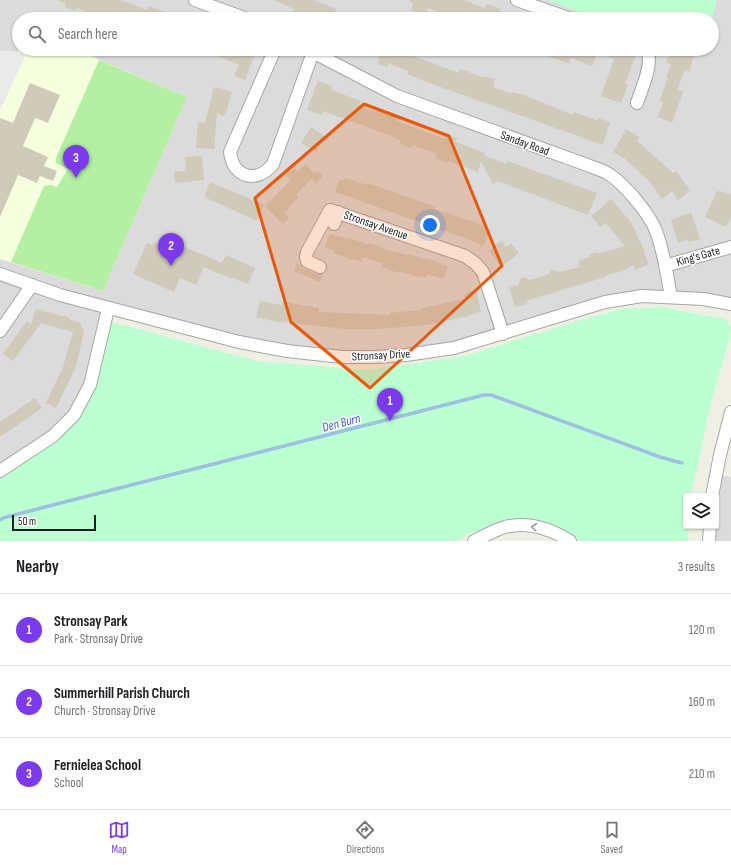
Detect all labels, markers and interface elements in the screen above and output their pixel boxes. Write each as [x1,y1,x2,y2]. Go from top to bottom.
search box [12,12,719,56]
icon: search [26,23,48,45]
text: Search here [58,25,118,44]
street label: Sanday Road [498,128,551,159]
pin: 3 [63,145,89,178]
street label: Stronsay Avenue [342,208,410,244]
your location [420,215,440,235]
pin: 2 [158,233,184,266]
street label: King's Gate [675,243,722,270]
street label: Stronsay Drive [351,346,411,365]
pin: 1 [377,388,403,421]
water label: Den Burn [320,410,363,436]
map controls [683,493,719,529]
button: layers [683,493,719,529]
scale bar [12,513,96,532]
text: 50 m [18,515,36,528]
one-way arrow [531,522,537,531]
text: Nearby [16,557,59,577]
text: 3 results [678,559,715,575]
text: Stronsay Park [54,612,128,631]
text: 1 [26,622,32,638]
text: 120 m [689,622,715,638]
text: Park · Stronsay Drive [54,631,143,647]
text: Summerhill Parish Church [54,684,190,703]
text: 2 [26,694,32,710]
text: 160 m [689,694,715,710]
text: Church · Stronsay Drive [54,703,156,719]
text: Fernielea School [54,756,141,775]
text: 3 [26,766,32,782]
text: 210 m [689,766,715,782]
text: School [54,775,84,791]
tab: Map [108,819,130,856]
tab: Directions [347,819,384,856]
tab: Saved [601,819,623,856]

